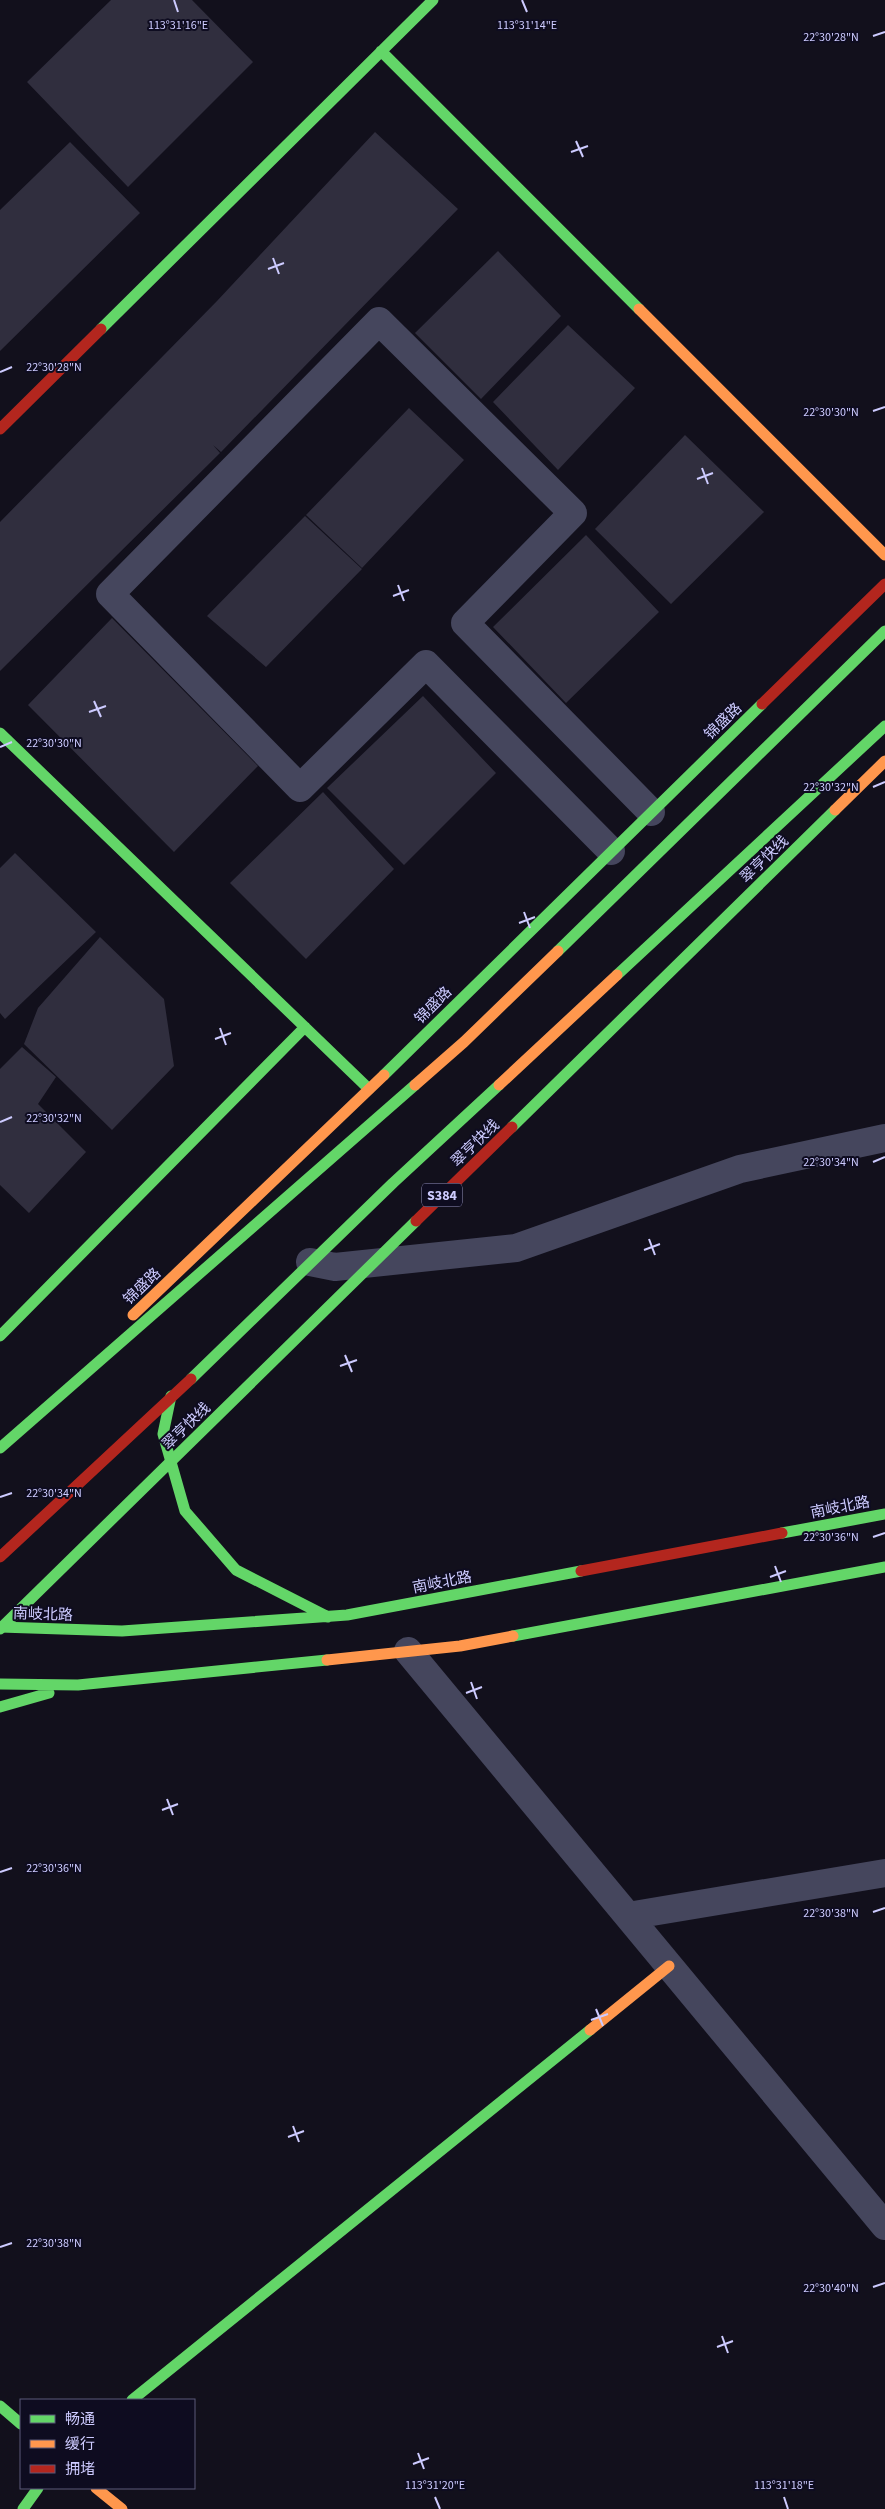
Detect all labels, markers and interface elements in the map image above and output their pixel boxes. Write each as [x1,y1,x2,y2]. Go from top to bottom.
text: 113°31'16"E [148,17,208,34]
text: 113°31'14"E [497,17,557,34]
text: 22°30'28"N [803,29,859,46]
text: 22°30'28"N [26,359,82,376]
text: 22°30'30"N [803,404,859,421]
street label: 锦盛路 [700,698,747,745]
text: 22°30'30"N [26,735,82,752]
text: 22°30'32"N [803,779,859,796]
street label: 翠亨快线 [735,831,793,888]
street label: 锦盛路 [410,982,457,1029]
text: 22°30'32"N [26,1110,82,1127]
street label: 翠亨快线 [446,1115,504,1172]
text: 22°30'34"N [803,1154,859,1171]
road number: S384 [422,1184,462,1206]
street label: 锦盛路 [119,1263,166,1310]
street label: 翠亨快线 [157,1398,215,1455]
text: 22°30'34"N [26,1485,82,1502]
street label: 南岐北路 [809,1491,872,1524]
text: 22°30'36"N [803,1529,859,1546]
street label: 南岐北路 [411,1566,474,1599]
street label: 南岐北路 [13,1603,73,1626]
text: 22°30'36"N [26,1860,82,1877]
text: 22°30'38"N [803,1905,859,1922]
text: 22°30'38"N [26,2235,82,2252]
text: 22°30'40"N [803,2280,859,2297]
legend [20,2399,195,2489]
text: 畅通 [65,2409,95,2430]
text: 缓行 [65,2434,95,2455]
text: 拥堵 [65,2459,95,2480]
text: 113°31'20"E [405,2477,465,2494]
text: 113°31'18"E [754,2477,814,2494]

